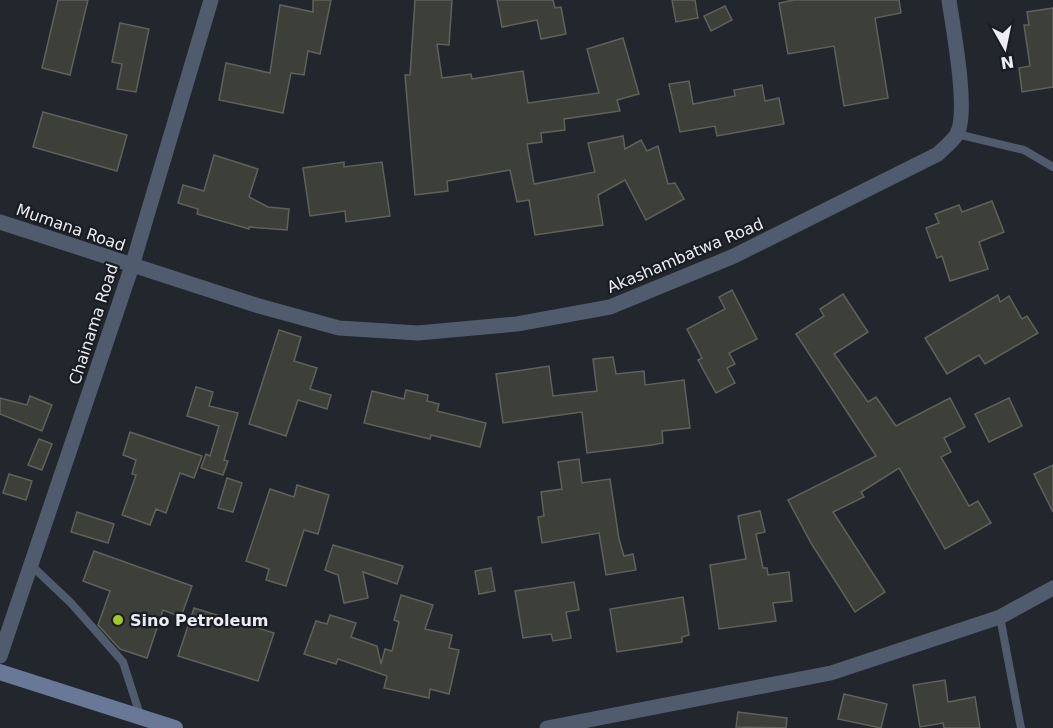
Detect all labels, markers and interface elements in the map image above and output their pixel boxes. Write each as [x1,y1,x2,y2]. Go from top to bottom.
north arrow [975,18,1035,78]
text: N [999,52,1015,73]
street label: Mumana Road [14,200,128,255]
street label: Akashambatwa Road [604,214,766,297]
street label: Chainama Road [65,261,122,387]
place label: Sino Petroleum [130,611,268,630]
marker: Sino Petroleum [111,613,125,627]

